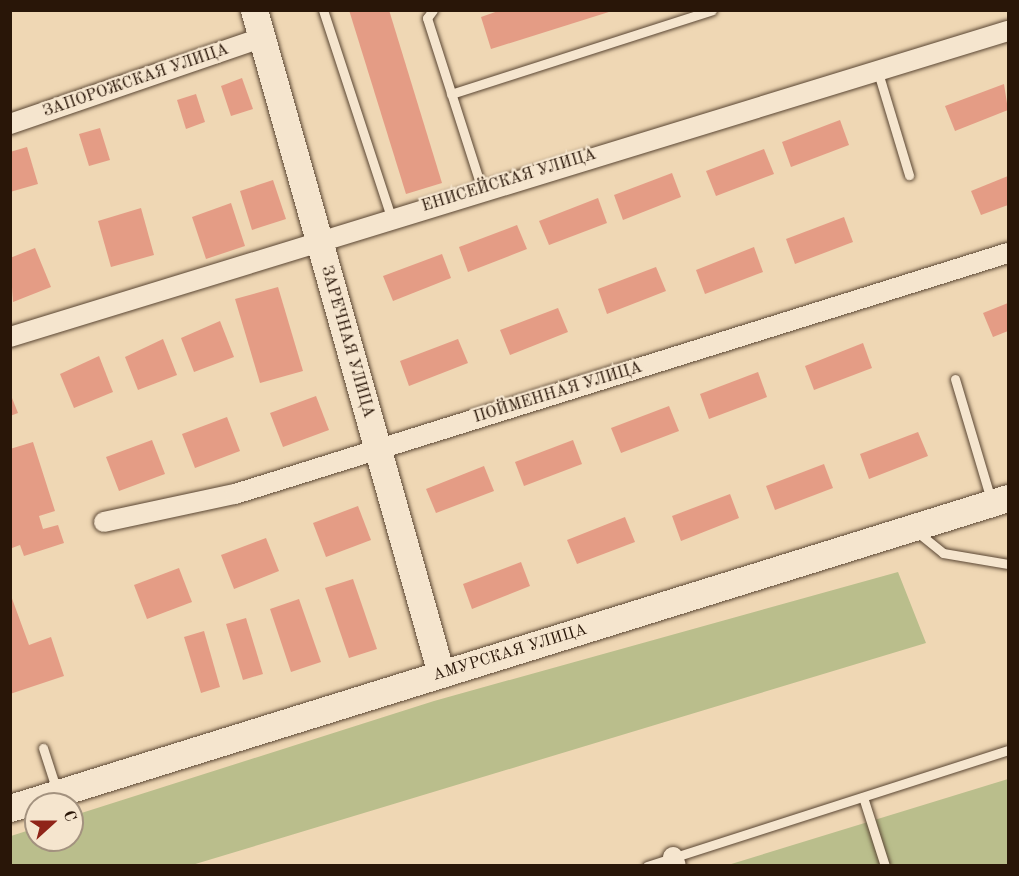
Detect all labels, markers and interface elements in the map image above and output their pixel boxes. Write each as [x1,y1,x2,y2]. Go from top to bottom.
street label: ЗАПОРОЖСКАЯ УЛИЦА [41,40,231,122]
street label: ЕНИСЕЙСКАЯ УЛИЦА [419,145,599,217]
street label: ЗАРЕЧНАЯ УЛИЦА [316,264,378,420]
street label: ПОЙМЕННАЯ УЛИЦА [471,358,645,428]
street label: АМУРСКАЯ УЛИЦА [431,620,589,686]
north arrow [24,792,84,852]
text: С [60,808,78,824]

